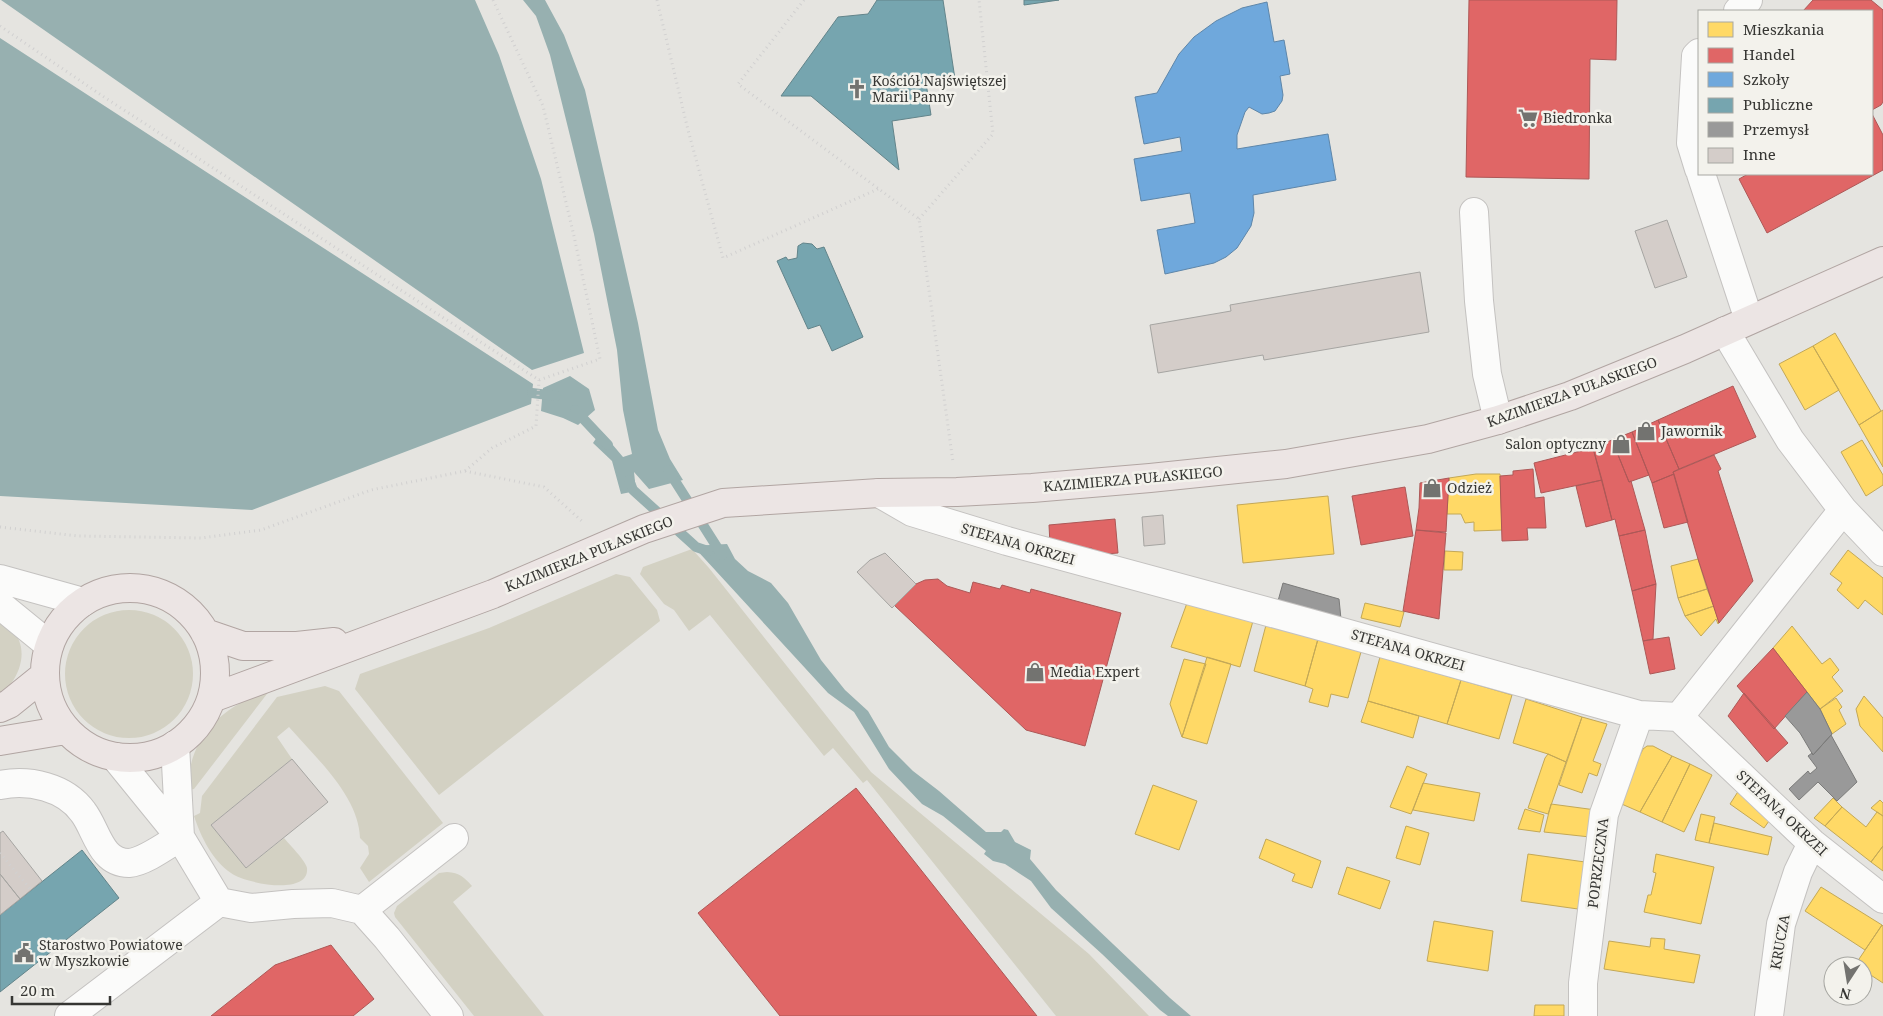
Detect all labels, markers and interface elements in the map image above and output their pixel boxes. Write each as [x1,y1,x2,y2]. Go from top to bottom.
legend [1698,10,1873,175]
text: Mieszkania [1743,19,1824,39]
text: Handel [1743,44,1795,64]
text: Szkoły [1743,69,1790,89]
place label: Kościół Najświętszej Marii Panny [872,71,1007,106]
church icon: Kościół Najświętszej Marii Panny [846,78,868,100]
text: Publiczne [1743,94,1813,114]
supermarket icon: Biedronka [1517,107,1539,129]
place label: Biedronka [1543,108,1613,127]
text: Przemysł [1743,119,1809,139]
text: Inne [1743,144,1776,164]
street label: KAZIMIERZA PUŁASKIEGO [1484,352,1660,431]
shop icon: Jawornik [1635,420,1657,442]
place label: Jawornik [1660,421,1723,440]
shop icon: Salon optyczny [1610,433,1632,455]
place label: Salon optyczny [1505,434,1606,453]
street label: KAZIMIERZA PUŁASKIEGO [1043,461,1223,496]
shop icon: Odzież [1421,477,1443,499]
place label: Odzież [1447,478,1492,497]
street label: KAZIMIERZA PUŁASKIEGO [502,511,676,596]
street label: STEFANA OKRZEI [959,518,1077,569]
street label: STEFANA OKRZEI [1349,624,1467,675]
shop icon: Media Expert [1024,661,1046,683]
place label: Media Expert [1050,662,1140,681]
street label: STEFANA OKRZEI [1733,766,1832,860]
street label: POPRZECZNA [1583,817,1612,909]
street label: KRUCZA [1765,913,1794,971]
place label: Starostwo Powiatowe w Myszkowie [39,935,183,970]
public building icon: Starostwo Powiatowe w Myszkowie [13,942,35,964]
north arrow [1823,956,1873,1006]
scale bar [12,974,110,1006]
text: 20 m [20,980,55,1000]
text: N [1838,984,1853,1005]

